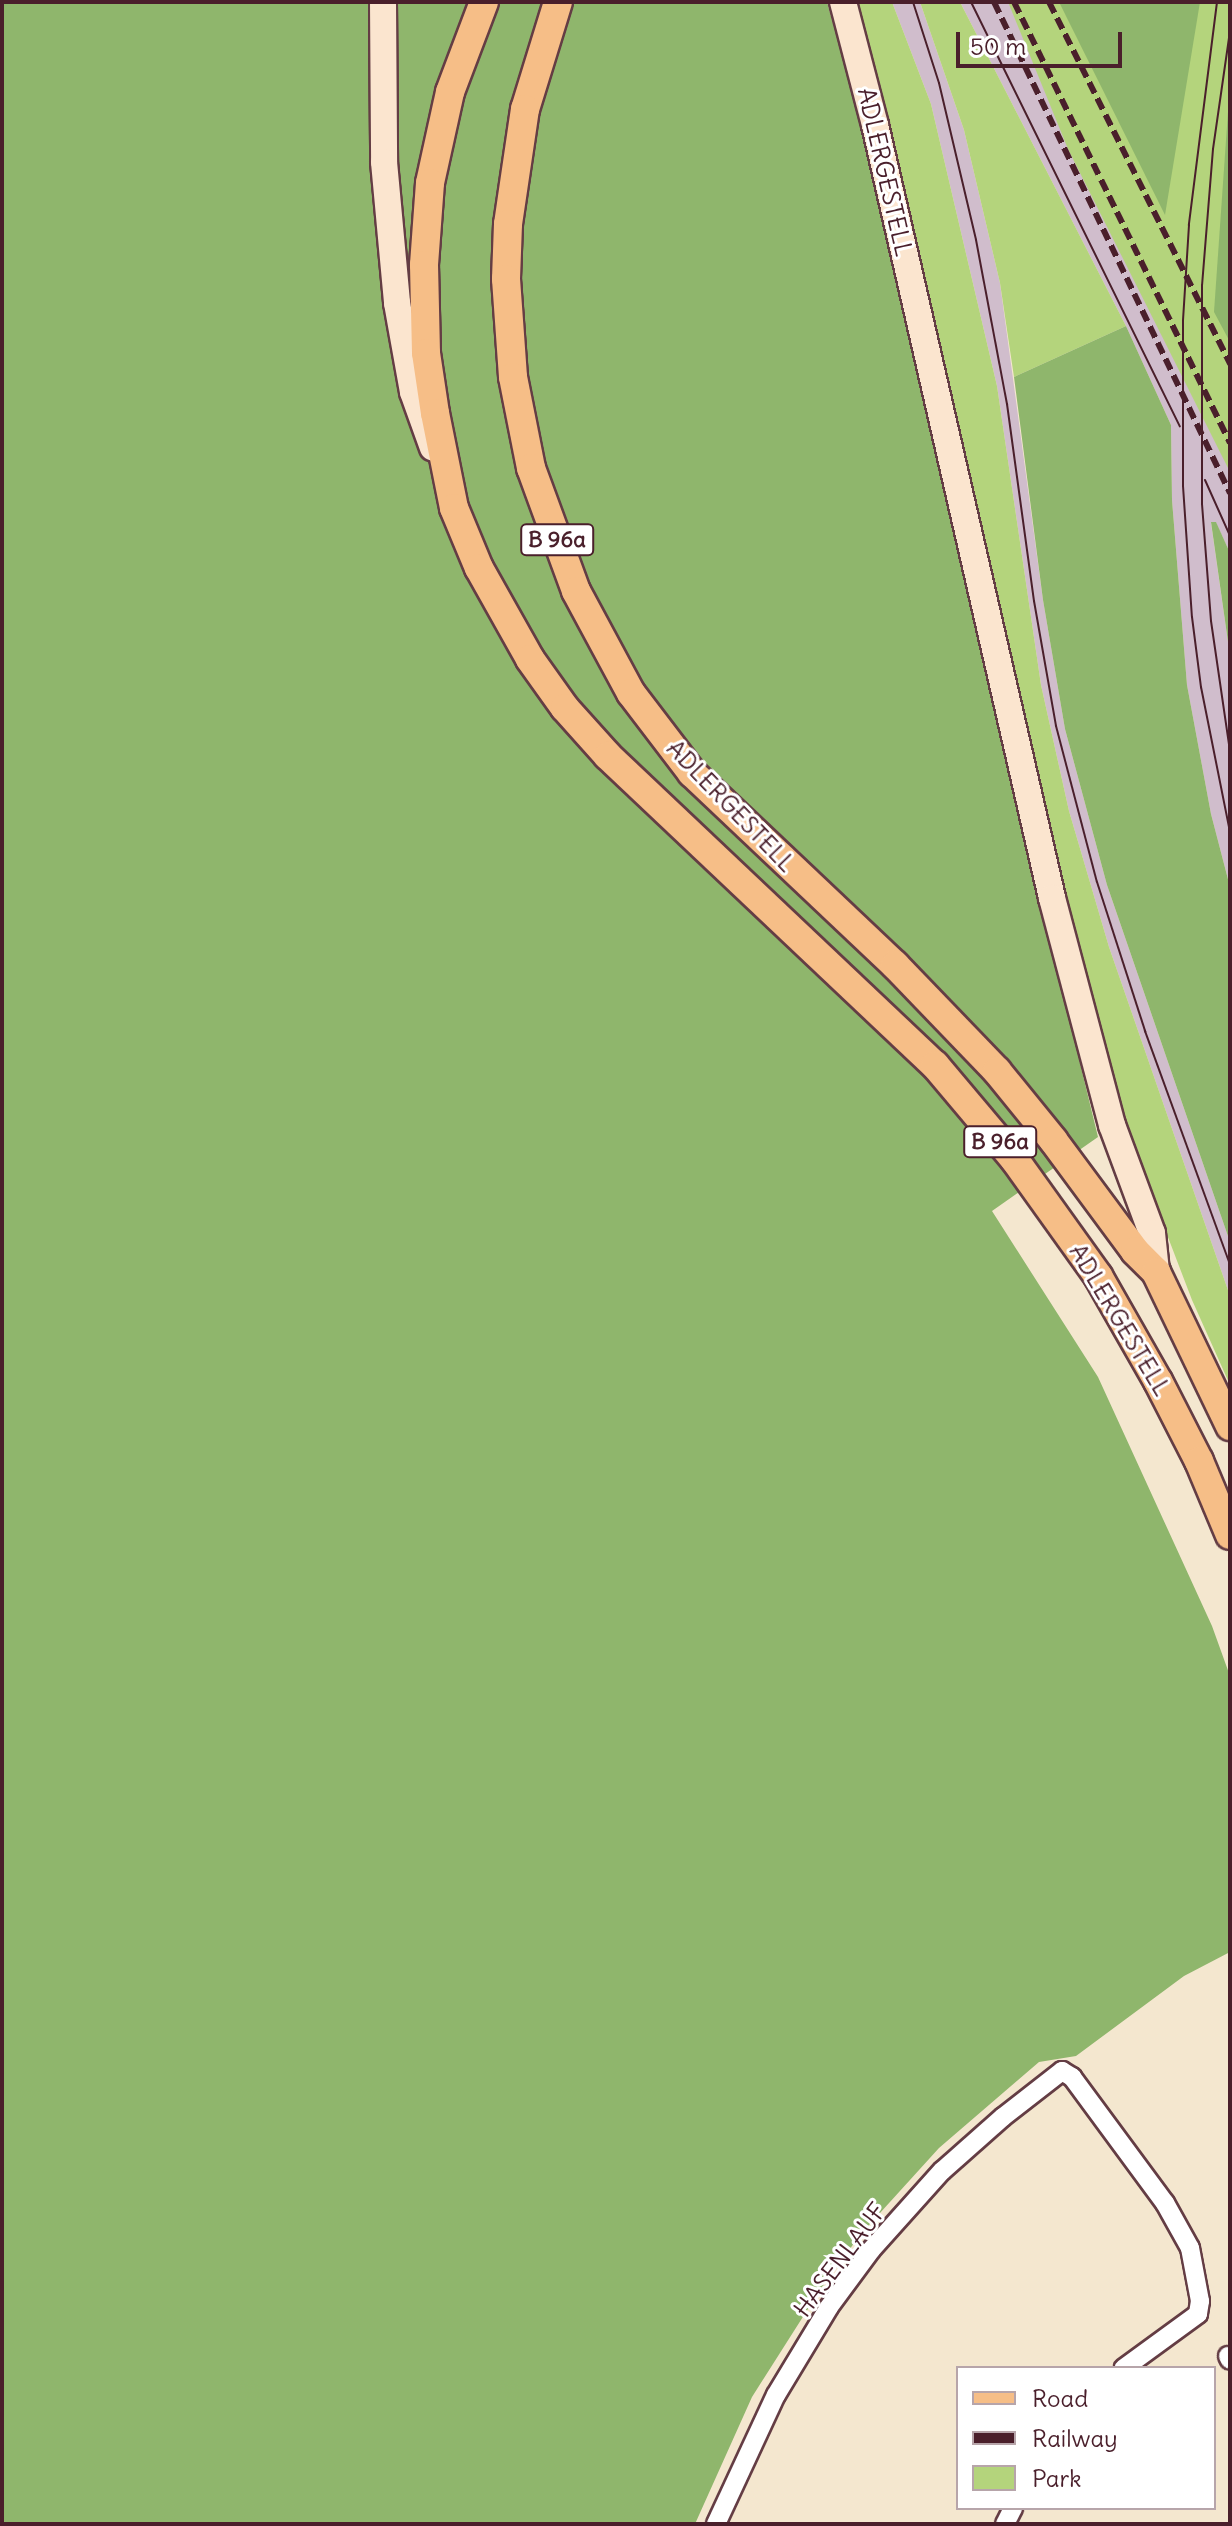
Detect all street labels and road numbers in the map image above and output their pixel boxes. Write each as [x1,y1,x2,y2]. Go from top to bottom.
street label: ADLERGESTELL [852,85,918,259]
road number: B 96a [519,522,595,558]
street label: ADLERGESTELL [661,734,801,878]
road number: B 96a [962,1124,1038,1160]
street label: ADLERGESTELL [1063,1239,1177,1401]
street label: HASENLAUF [788,2197,892,2323]

